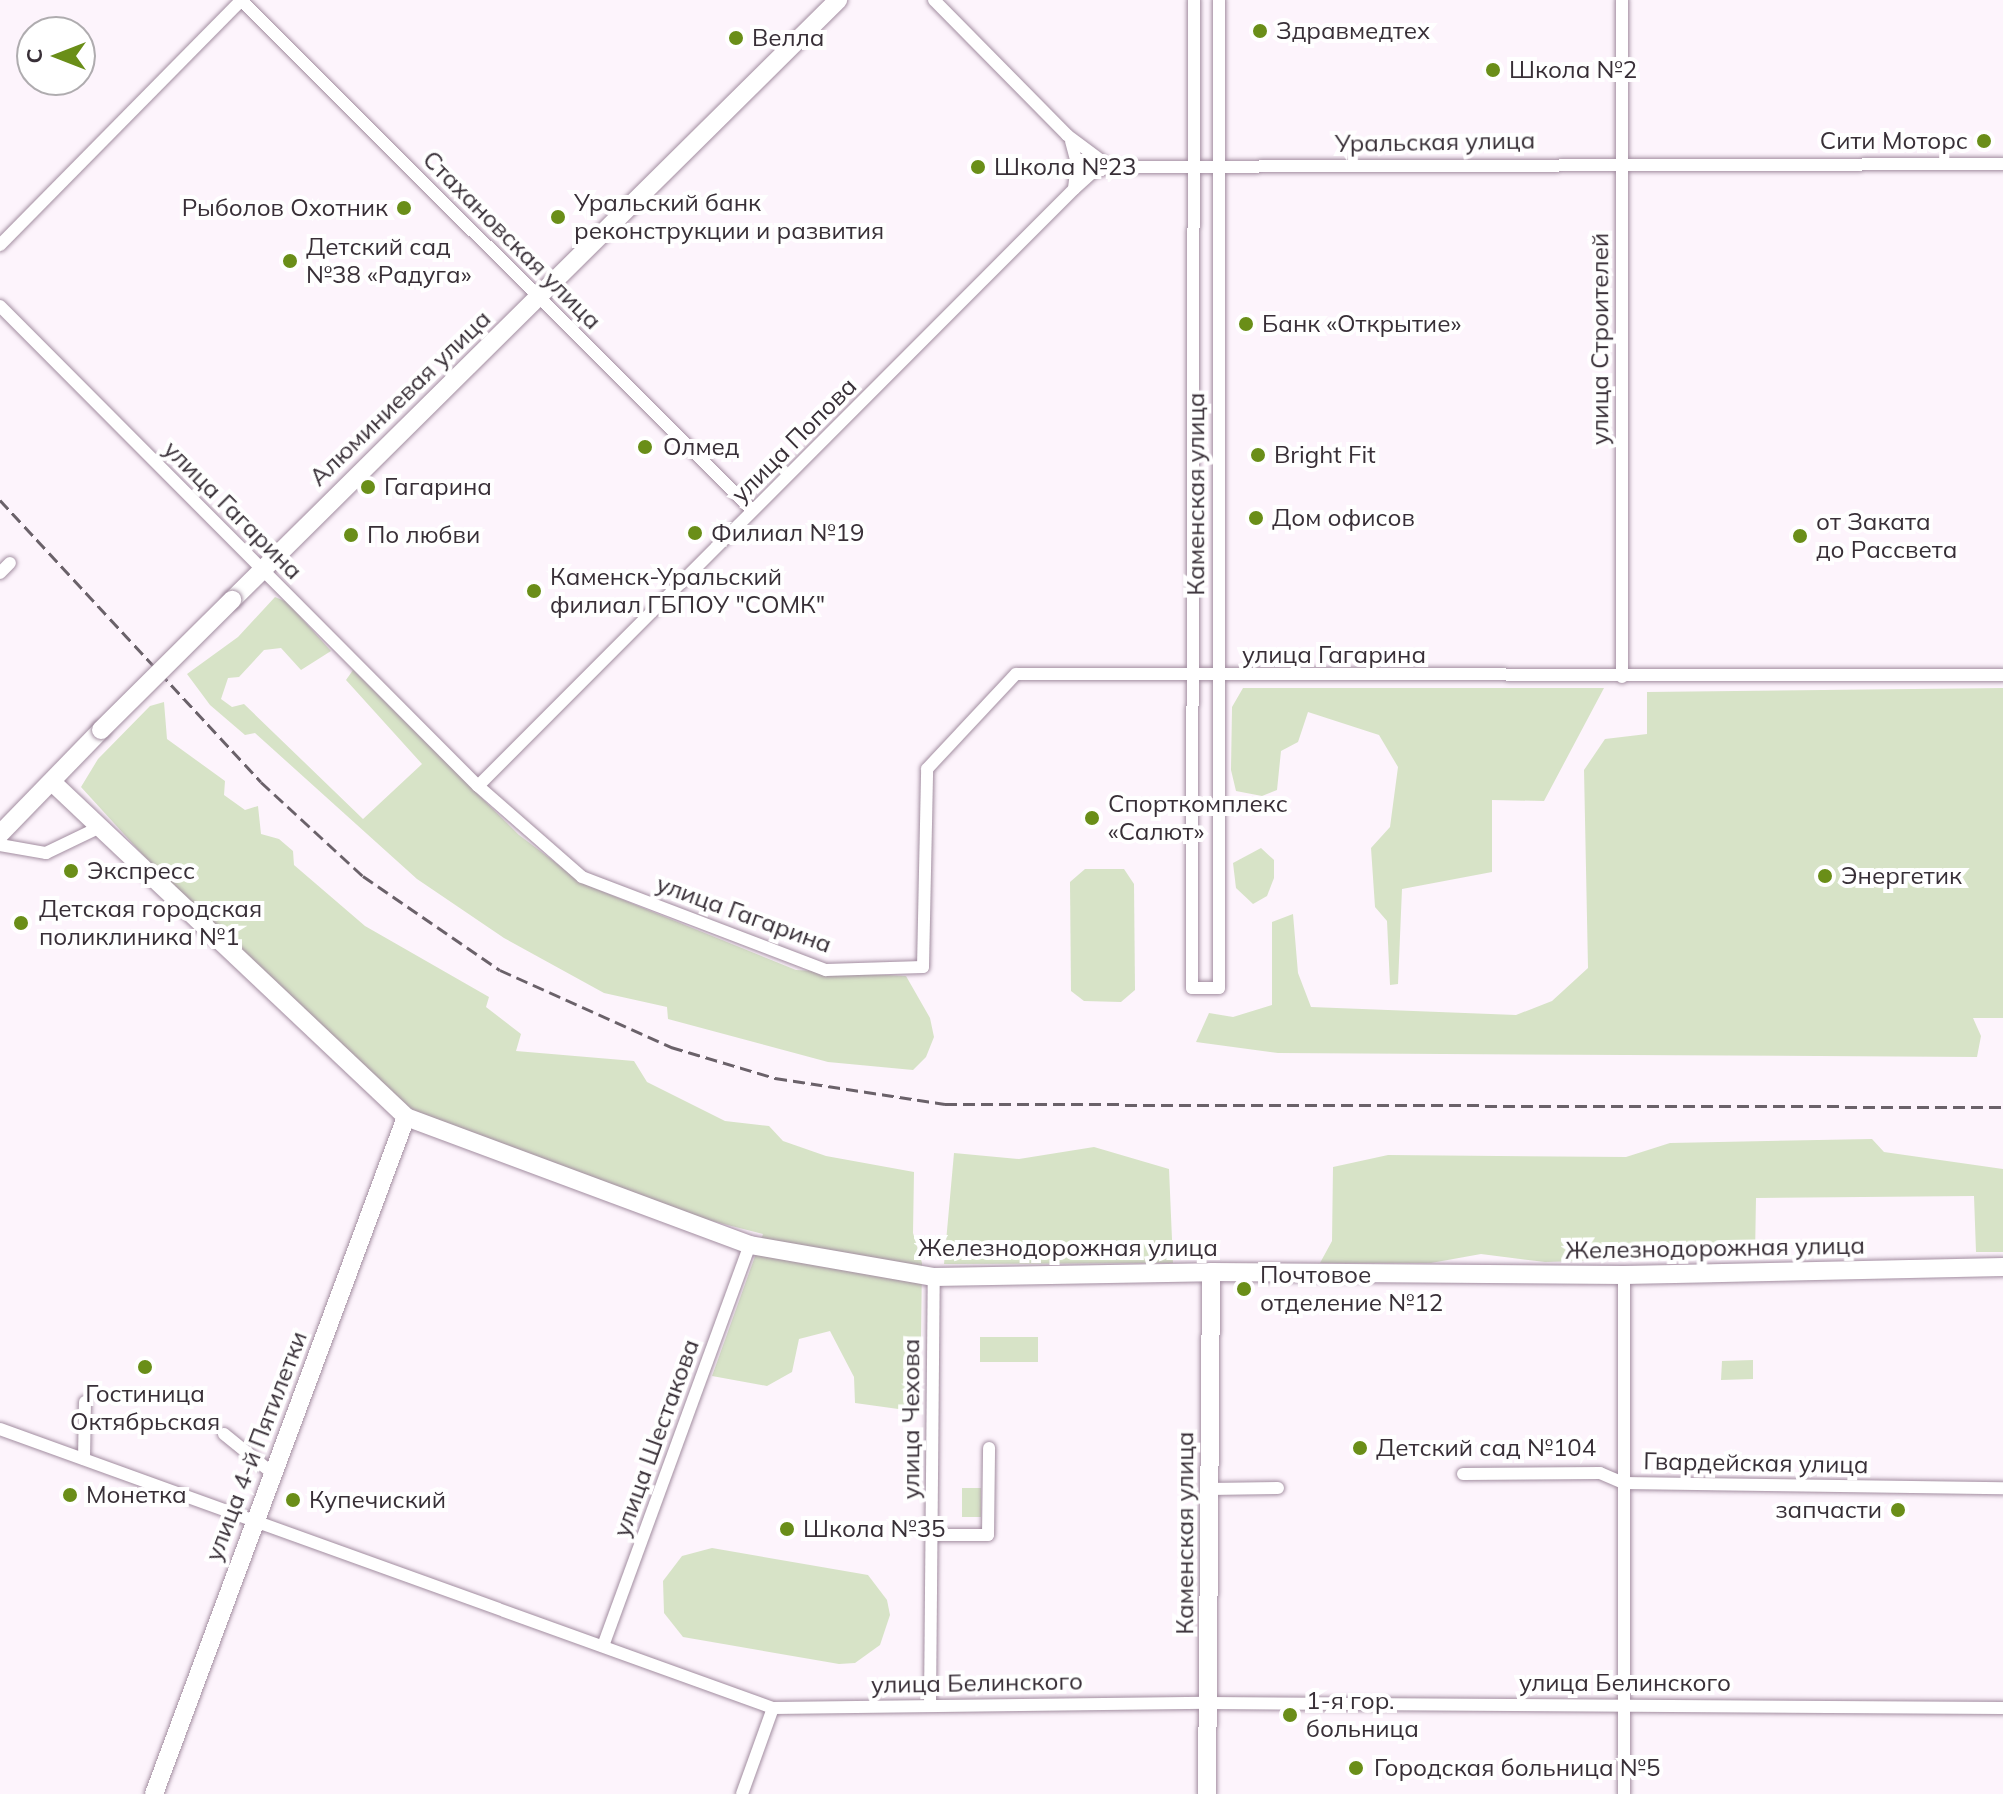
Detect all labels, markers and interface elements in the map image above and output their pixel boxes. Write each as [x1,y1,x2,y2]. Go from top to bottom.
north arrow [16,16,96,96]
place label: Здравмедтех [1276,17,1430,45]
marker: Здравмедтех [1251,22,1269,40]
place label: Велла [752,24,824,52]
marker: Велла [727,29,745,47]
text: С [20,48,48,64]
place label: Школа №2 [1509,56,1637,84]
marker: Школа №2 [1484,61,1502,79]
street label: Уральская улица [1335,126,1535,158]
place label: Сити Моторс [1820,127,1968,155]
marker: Сити Моторс [1975,132,1993,150]
street label: Стахановская улица [417,145,607,335]
place label: Школа №23 [994,153,1136,181]
marker: Школа №23 [969,158,987,176]
place label: Уральский банк реконструкции и развития [574,189,884,245]
place label: Рыболов Охотник [182,194,388,222]
marker: Рыболов Охотник [395,199,413,217]
marker: Уральский банк реконструкции и развития [549,208,567,226]
place label: Детский сад №38 «Радуга» [306,233,471,289]
street label: улица Строителей [1586,233,1614,445]
marker: Детский сад №38 «Радуга» [281,252,299,270]
street label: Алюминиевая улица [304,304,496,492]
place label: Банк «Открытие» [1262,310,1461,338]
marker: Банк «Открытие» [1237,315,1255,333]
street label: улица Попова [726,372,862,508]
street label: Каменская улица [1182,392,1210,596]
place label: Олмед [663,433,739,461]
street label: улица Гагарина [158,435,308,585]
marker: Олмед [634,436,656,458]
place label: Bright Fit [1274,441,1376,469]
marker: Bright Fit [1249,446,1267,464]
place label: Гагарина [384,473,492,501]
marker: Гагарина [359,478,377,496]
place label: Дом офисов [1272,504,1415,532]
place label: от Заката до Рассвета [1816,508,1957,564]
marker: Дом офисов [1247,509,1265,527]
place label: Филиал №19 [711,519,864,547]
place label: По любви [367,521,480,549]
marker: Филиал №19 [686,524,704,542]
marker: По любви [342,526,360,544]
marker: от Заката до Рассвета [1791,527,1809,545]
place label: Каменск-Уральский филиал ГБПОУ "СОМК" [550,563,825,619]
marker: Каменск-Уральский филиал ГБПОУ "СОМК" [525,582,543,600]
street label: улица Гагарина [1242,641,1426,669]
place label: Спорткомплекс «Салют» [1108,790,1288,846]
marker: Спорткомплекс «Салют» [1083,809,1101,827]
place label: Экспресс [87,857,195,885]
marker: Экспресс [62,862,80,880]
place label: Энергетик [1841,862,1962,890]
marker: Энергетик [1816,867,1834,885]
street label: улица Гагарина [653,869,835,959]
place label: Детская городская поликлиника №1 [39,895,262,951]
marker: Детская городская поликлиника №1 [10,912,32,934]
street label: Железнодорожная улица [1565,1231,1865,1265]
street label: Железнодорожная улица [918,1234,1218,1262]
place label: Почтовое отделение №12 [1260,1261,1443,1317]
marker: Почтовое отделение №12 [1235,1280,1253,1298]
street label: улица 4-й Пятилетки [199,1327,313,1565]
street label: улица Шестакова [607,1335,705,1541]
street label: улица Чехова [897,1339,925,1499]
marker: Гостиница Октябрьская [136,1358,154,1376]
place label: Гостиница Октябрьская [70,1380,220,1436]
street label: Каменская улица [1171,1431,1199,1635]
place label: Детский сад №104 [1376,1434,1596,1462]
marker: Детский сад №104 [1351,1439,1369,1457]
street label: Гвардейская улица [1643,1447,1869,1479]
place label: Монетка [86,1481,187,1509]
marker: Монетка [61,1486,79,1504]
place label: Купечиский [309,1486,446,1514]
marker: Купечиский [284,1491,302,1509]
place label: запчасти [1775,1496,1882,1524]
marker: запчасти [1889,1501,1907,1519]
place label: Школа №35 [803,1515,945,1543]
marker: Школа №35 [778,1520,796,1538]
street label: улица Белинского [871,1667,1083,1699]
street label: улица Белинского [1519,1669,1731,1697]
place label: 1-я гор. больница [1306,1687,1419,1743]
marker: 1-я гор. больница [1281,1706,1299,1724]
place label: Городская больница №5 [1374,1754,1660,1782]
marker: Городская больница №5 [1345,1757,1367,1779]

